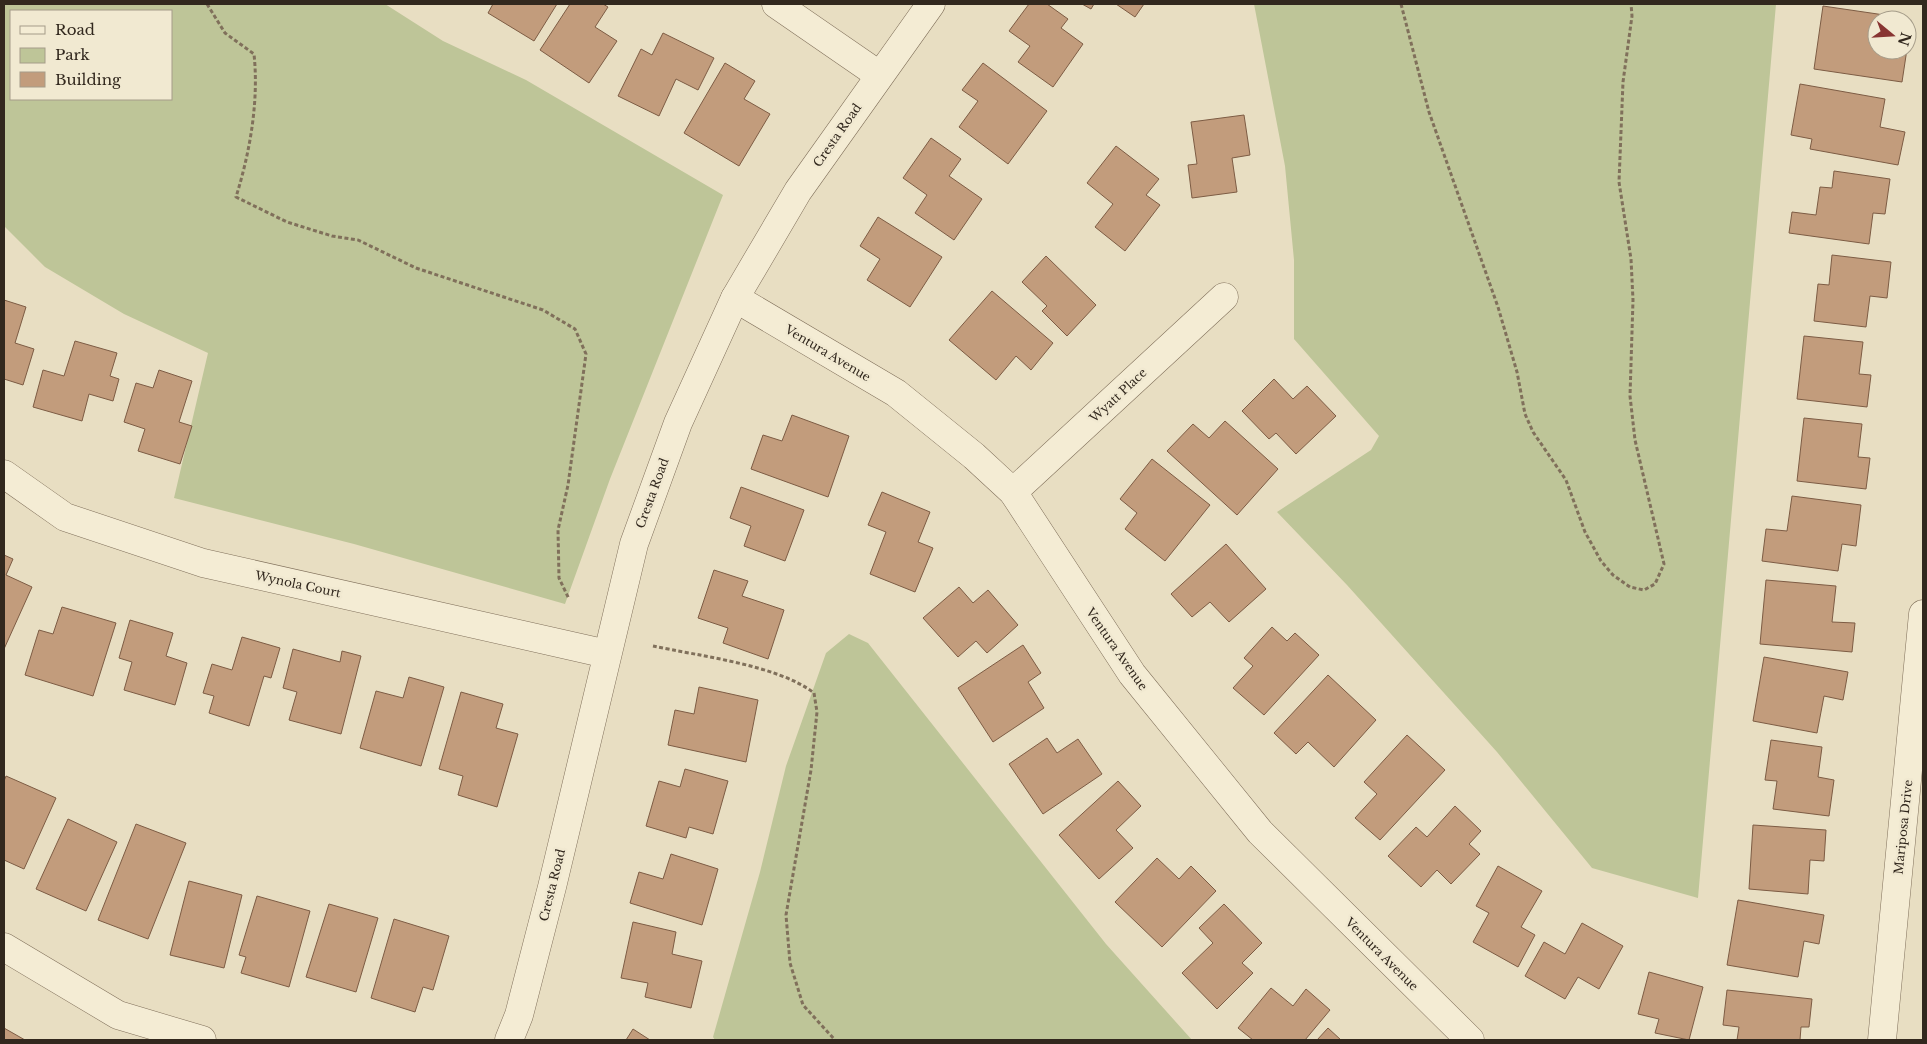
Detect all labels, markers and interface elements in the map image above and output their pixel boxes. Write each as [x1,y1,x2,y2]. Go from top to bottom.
legend [10,10,172,100]
north arrow [1867,10,1917,60]
text: Road [55,20,95,39]
text: N [1894,30,1915,48]
text: Park [55,45,91,64]
text: Building [55,70,122,89]
street label: Cresta Road [810,100,864,170]
street label: Ventura Avenue [782,321,874,384]
street label: Wyatt Place [1086,365,1150,426]
street label: Cresta Road [632,456,672,530]
street label: Wynola Court [253,567,343,600]
street label: Ventura Avenue [1082,604,1151,693]
street label: Mariposa Drive [1891,779,1915,875]
street label: Cresta Road [536,847,568,923]
street label: Ventura Avenue [1342,914,1422,994]

